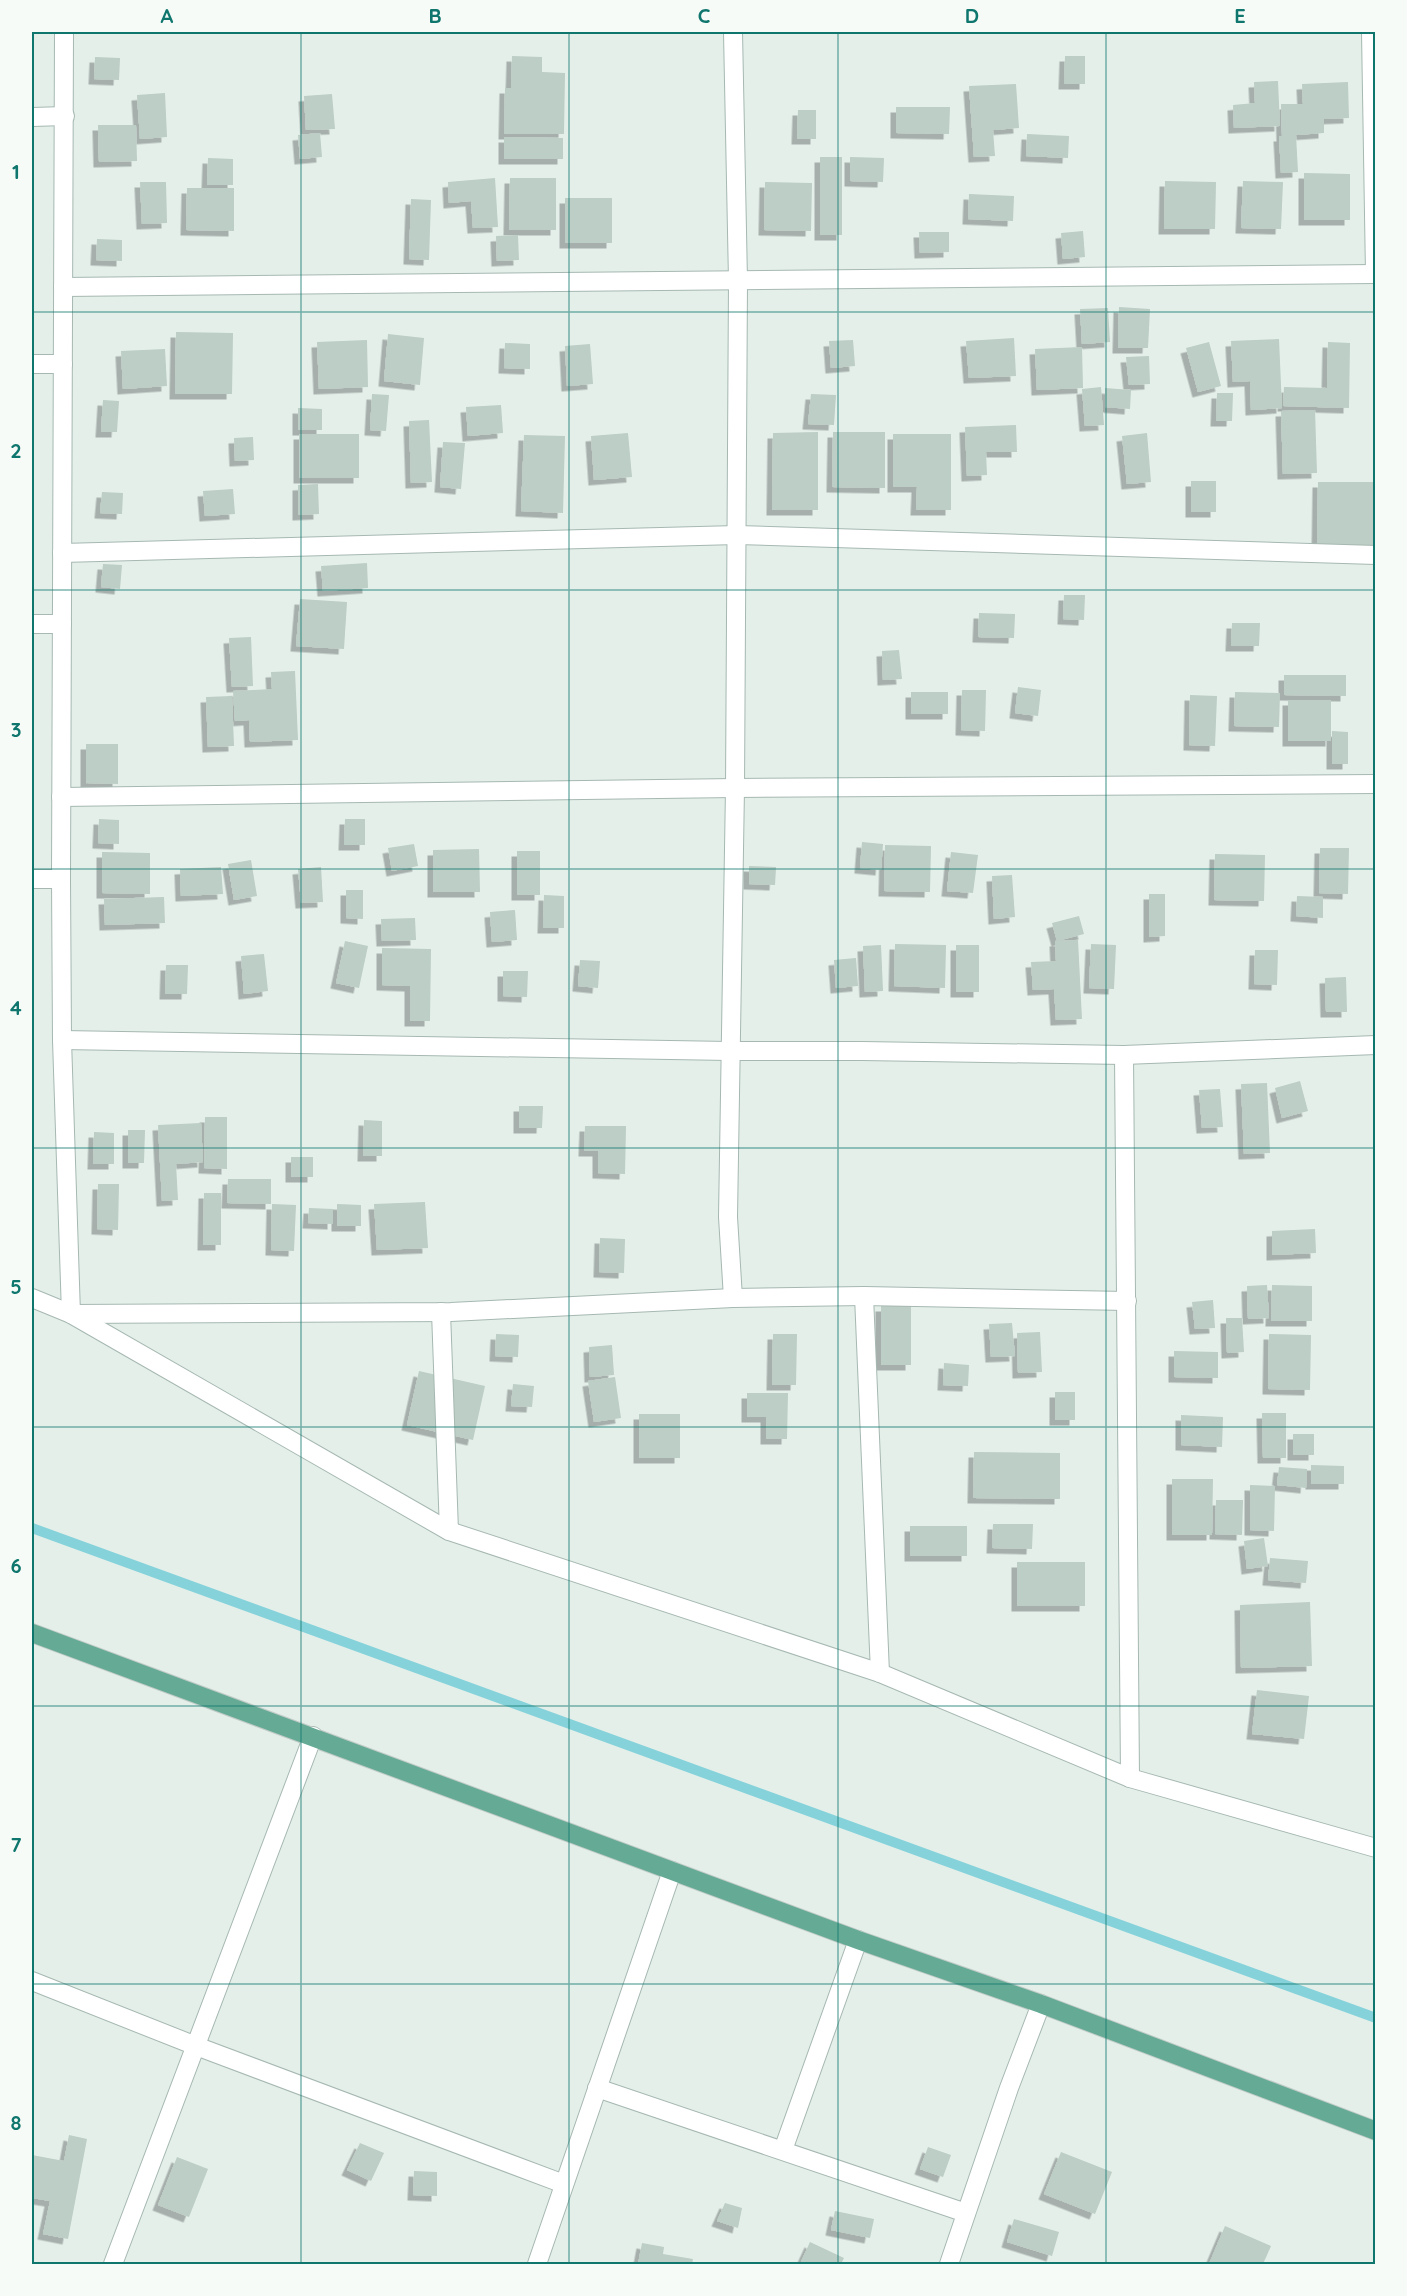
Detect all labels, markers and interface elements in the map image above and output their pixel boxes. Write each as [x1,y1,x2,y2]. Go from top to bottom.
text: A [161,3,174,28]
text: B [428,3,442,28]
text: C [698,3,711,28]
text: D [965,3,979,28]
text: E [1234,3,1246,28]
text: 1 [12,159,20,184]
text: 2 [10,438,22,463]
text: 3 [11,717,21,742]
text: 4 [10,995,22,1020]
text: 5 [10,1274,22,1299]
text: 6 [10,1553,22,1578]
text: 7 [11,1832,22,1857]
text: 8 [11,2110,22,2135]

